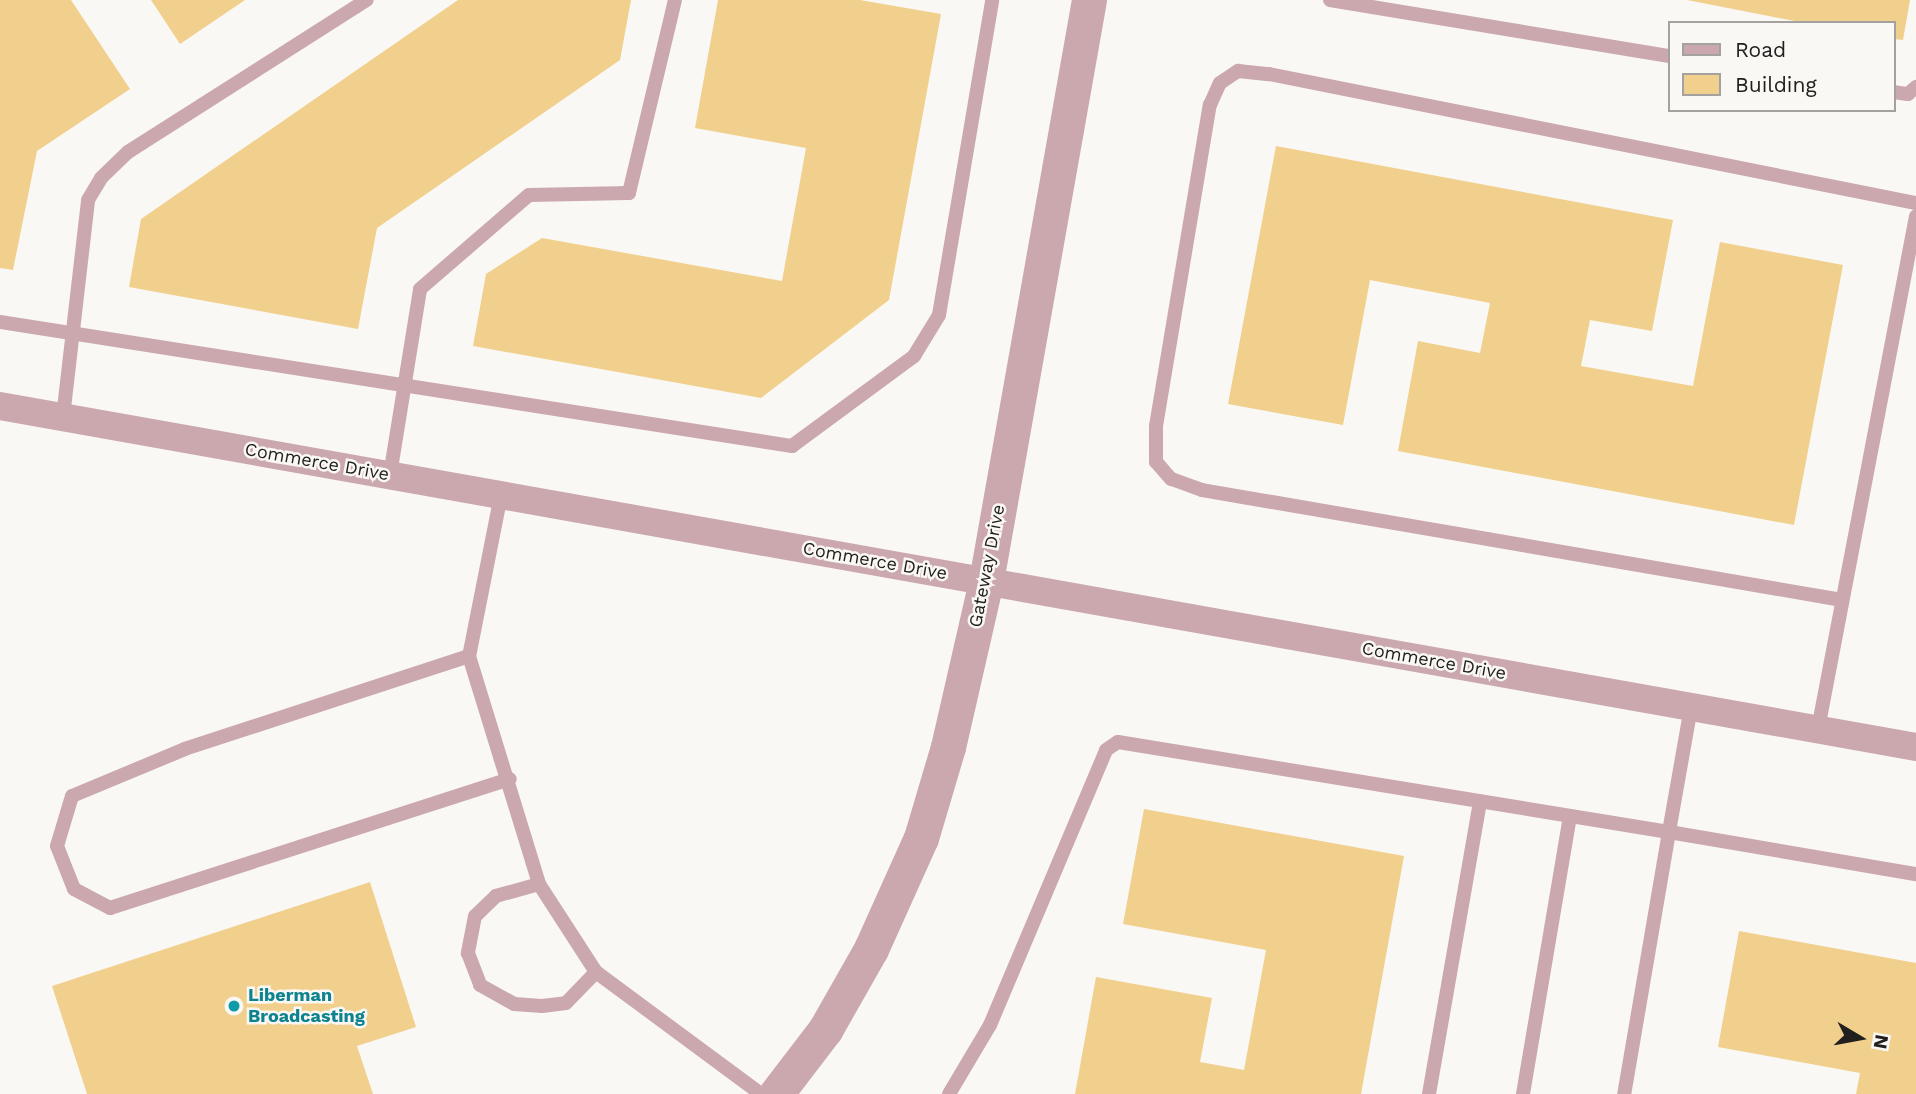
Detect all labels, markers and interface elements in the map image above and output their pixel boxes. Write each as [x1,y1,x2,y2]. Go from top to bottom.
legend [1668,21,1895,112]
text: Road [1735,37,1786,62]
text: Building [1735,72,1817,97]
street label: Commerce Drive [243,439,391,485]
street label: Gateway Drive [964,502,1010,630]
street label: Commerce Drive [801,538,949,584]
street label: Commerce Drive [1360,638,1508,684]
place label: Liberman Broadcasting [248,985,365,1028]
marker: Liberman Broadcasting [226,998,242,1014]
north arrow [1825,1003,1895,1073]
text: N [1869,1033,1894,1051]

